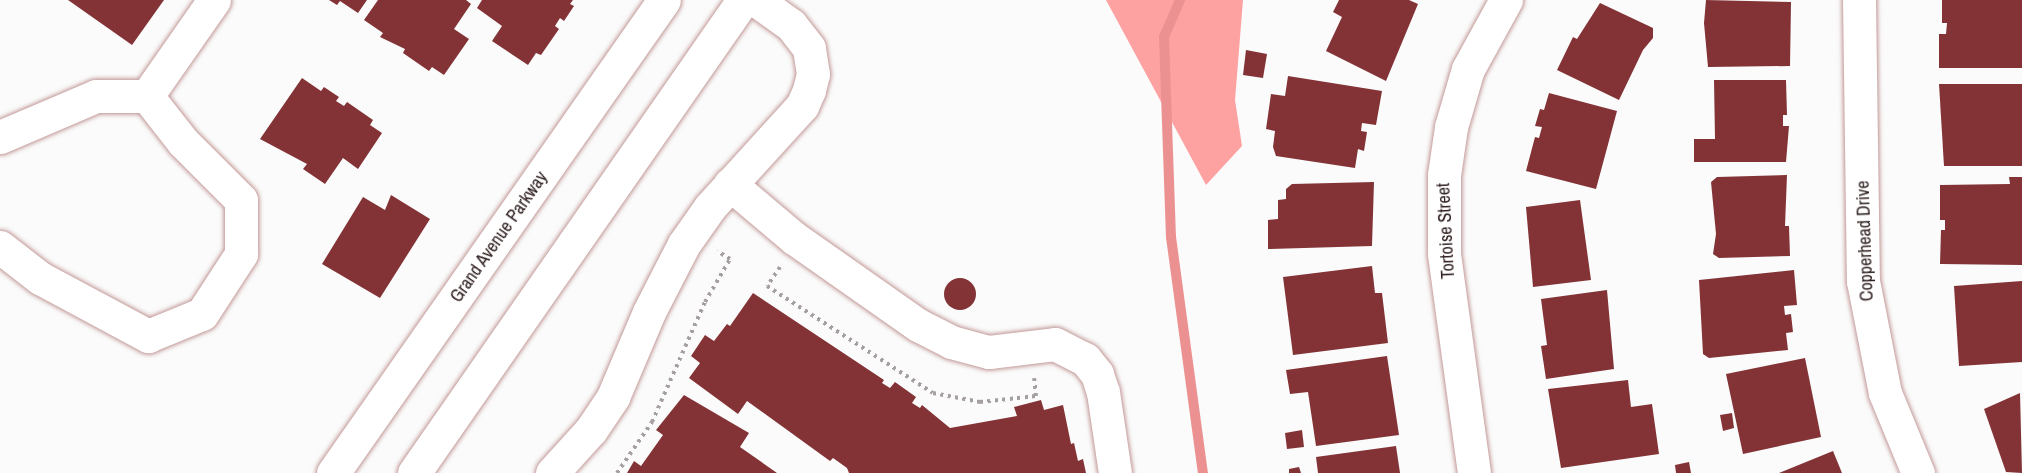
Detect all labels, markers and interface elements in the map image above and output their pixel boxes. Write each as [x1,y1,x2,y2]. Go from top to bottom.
street label: Grand Avenue Parkway [446,167,552,307]
street label: Copperhead Drive [1852,180,1878,302]
street label: Tortoise Street [1433,183,1459,279]

